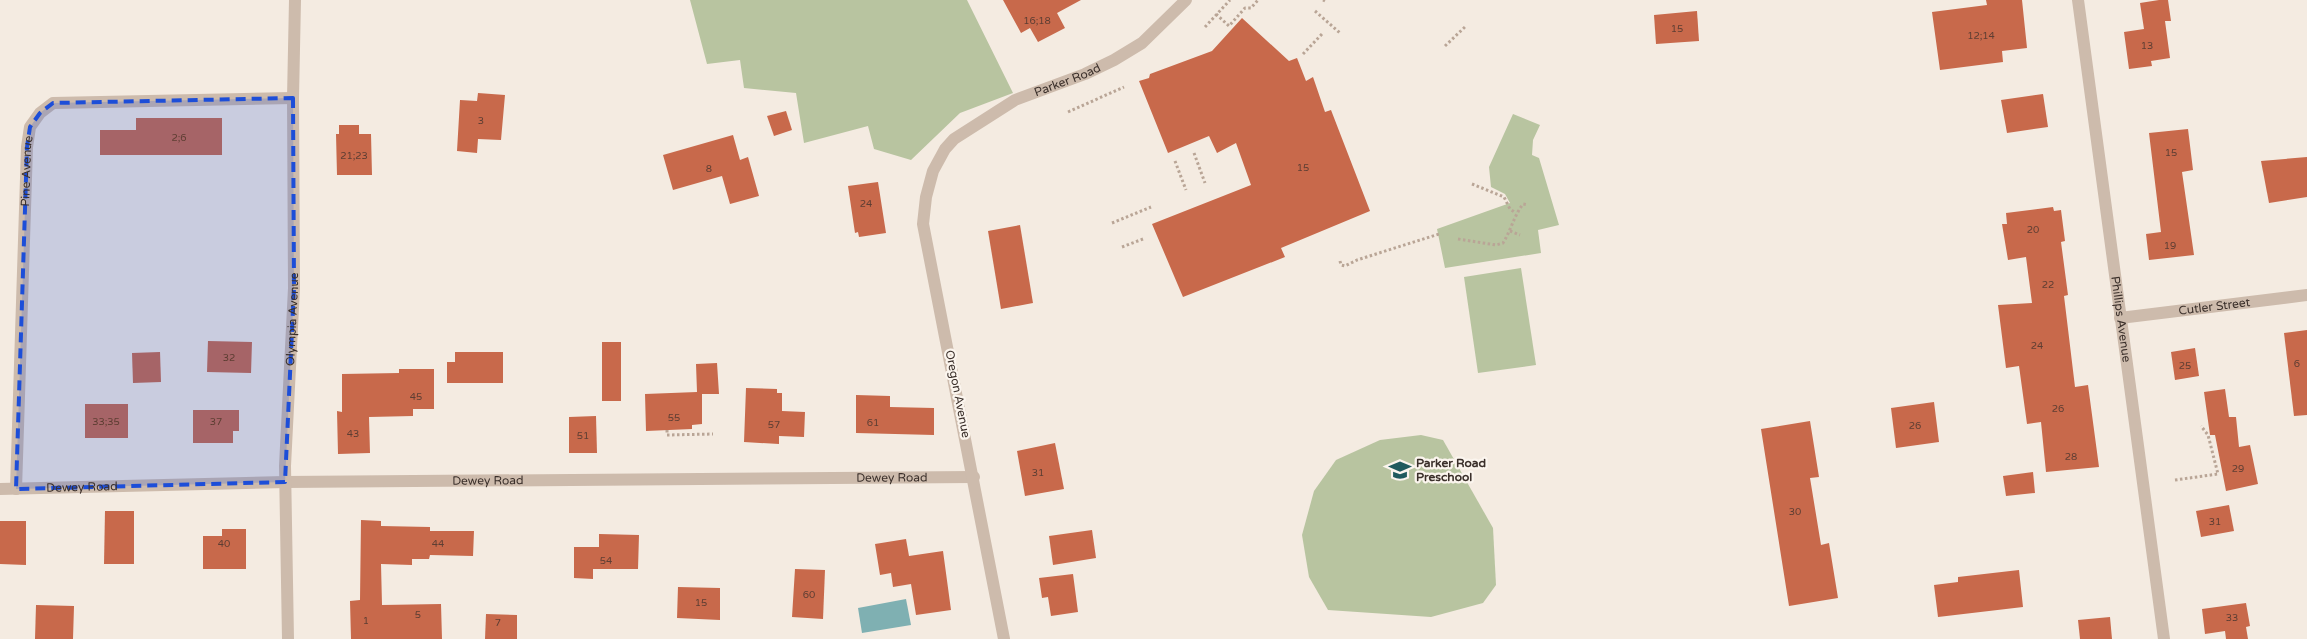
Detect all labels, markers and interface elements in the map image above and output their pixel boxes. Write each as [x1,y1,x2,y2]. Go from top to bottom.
house number: 16;18 [1023,15,1051,27]
house number: 15 [1671,23,1683,35]
house number: 12;14 [1967,30,1995,42]
house number: 13 [2141,40,2153,52]
street label: Parker Road [1032,60,1103,99]
house number: 3 [478,115,484,127]
house number: 2;6 [171,132,187,144]
street label: Pine Avenue [18,134,36,207]
house number: 15 [2165,147,2177,159]
house number: 21;23 [340,150,368,162]
house number: 15 [1297,162,1309,174]
house number: 8 [706,163,712,175]
house number: 24 [860,198,872,210]
house number: 20 [2027,224,2039,236]
house number: 19 [2164,240,2176,252]
street label: Olympia Avenue [283,272,301,366]
street label: Phillips Avenue [2108,275,2134,363]
house number: 22 [2042,279,2054,291]
street label: Cutler Street [2178,295,2251,318]
house number: 24 [2031,340,2043,352]
street label: Oregon Avenue [943,349,973,439]
house number: 32 [223,352,235,364]
house number: 6 [2294,358,2300,370]
house number: 25 [2179,360,2191,372]
house number: 45 [410,391,422,403]
house number: 26 [2052,403,2064,415]
house number: 55 [668,412,680,424]
house number: 33;35 [92,416,120,428]
house number: 37 [210,416,222,428]
house number: 61 [867,417,879,429]
house number: 57 [768,419,780,431]
house number: 26 [1909,420,1921,432]
house number: 43 [347,428,359,440]
house number: 51 [577,430,589,442]
house number: 28 [2065,451,2077,463]
place label: Parker Road Preschool [1416,456,1486,484]
school or university icon: Parker Road Preschool [1387,457,1413,483]
house number: 29 [2232,463,2244,475]
house number: 31 [1032,467,1044,479]
street label: Dewey Road [856,470,928,485]
street label: Dewey Road [452,473,524,488]
street label: Dewey Road [46,479,118,495]
house number: 30 [1789,506,1801,518]
house number: 31 [2209,516,2221,528]
house number: 40 [218,538,230,550]
house number: 44 [432,538,444,550]
house number: 54 [600,555,612,567]
house number: 60 [803,589,815,601]
house number: 15 [695,597,707,609]
house number: 5 [415,609,421,621]
house number: 33 [2226,612,2238,624]
house number: 1 [363,615,369,627]
house number: 7 [495,617,501,629]

